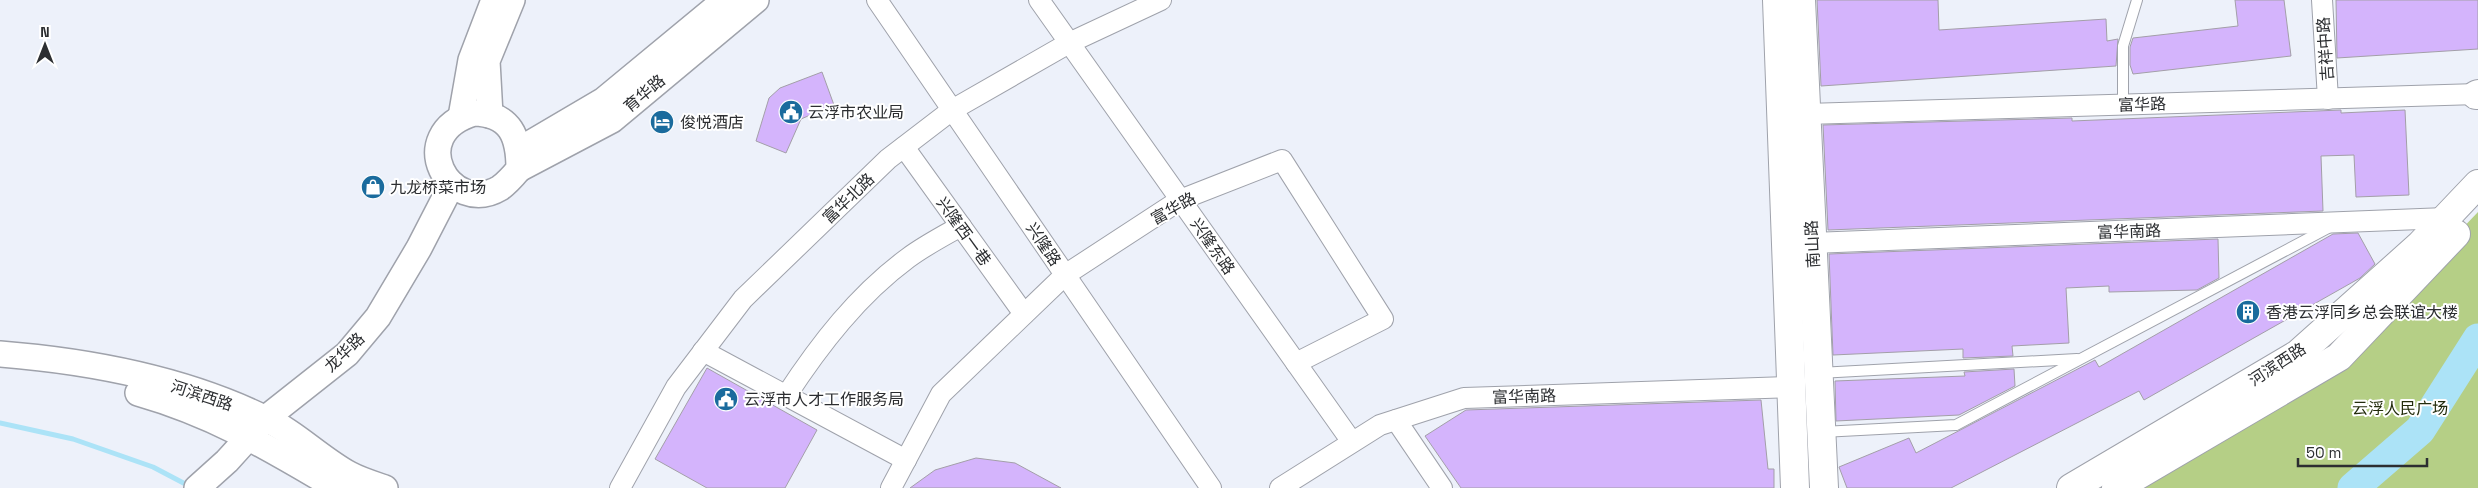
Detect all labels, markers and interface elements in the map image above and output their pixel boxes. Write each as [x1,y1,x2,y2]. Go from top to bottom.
street label: 吉祥中路 [2313,16,2338,82]
north arrow [20,20,70,70]
text: N [40,23,50,41]
street label: 育华路 [619,70,669,117]
street label: 富华路 [2118,93,2166,116]
public building icon: 云浮市农业局 [778,99,804,125]
place label: 云浮市农业局 [808,102,904,123]
hotel icon: 俊悦酒店 [649,109,675,135]
place label: 俊悦酒店 [680,112,744,133]
street label: 富华北路 [818,169,879,228]
shop icon: 九龙桥菜市场 [360,174,386,200]
place label: 九龙桥菜市场 [390,177,486,198]
street label: 富华路 [1147,188,1199,229]
street label: 兴隆西一巷 [932,193,996,270]
street label: 兴隆东路 [1186,214,1240,279]
street label: 兴隆路 [1021,219,1066,270]
street label: 南山路 [1801,219,1824,268]
street label: 富华南路 [2097,220,2161,243]
building icon: 香港云浮同乡总会联谊大楼 [2235,299,2261,325]
place label: 香港云浮同乡总会联谊大楼 [2266,302,2458,323]
street label: 龙华路 [320,328,369,377]
street label: 河滨西路 [2245,338,2310,391]
street label: 河滨西路 [168,376,236,415]
street label: 富华南路 [1492,385,1556,408]
public building icon: 云浮市人才工作服务局 [713,386,739,412]
place label: 云浮市人才工作服务局 [744,389,904,410]
park label: 云浮人民广场 [2352,398,2448,419]
scale bar [2298,436,2427,468]
text: 50 m [2306,443,2341,462]

